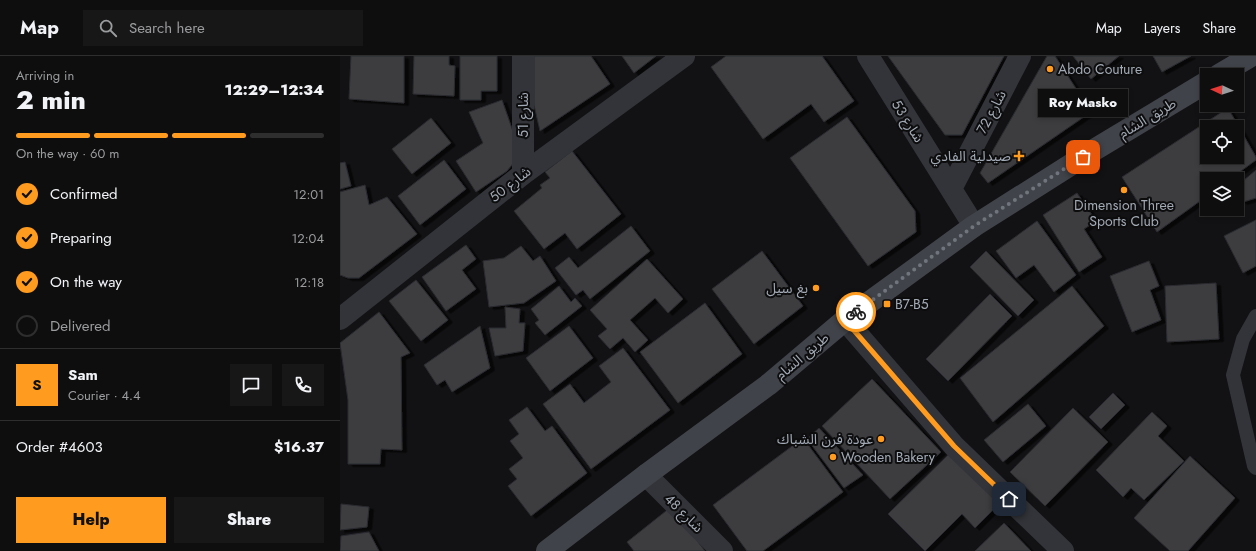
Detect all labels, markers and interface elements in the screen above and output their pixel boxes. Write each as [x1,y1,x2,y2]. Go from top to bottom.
search box [83,10,363,46]
text: Map [20,14,59,41]
icon: search [97,17,119,39]
text: Search here [129,17,205,39]
text: Map [1096,18,1122,38]
text: Layers [1144,18,1180,38]
text: Share [1202,18,1236,38]
place label: Abdo Couture [1058,59,1142,79]
marker: Abdo Couture [1045,64,1055,74]
text: Arriving in [16,66,74,85]
north arrow [1200,68,1244,112]
map controls [1200,68,1244,216]
text: 12:29–12:34 [225,79,324,101]
text: 2 min [16,81,86,119]
street label: شارع 72 [971,87,1012,138]
callout: Roy Masko [1038,89,1128,117]
street label: شارع 51 [513,92,534,138]
text: Roy Masko [1049,93,1117,112]
street label: طريق الشام [1114,93,1180,144]
street label: شارع 53 [886,96,929,147]
button: locate [1200,120,1244,164]
pin [1066,140,1100,174]
text: On the way · 60 m [16,144,119,163]
place label: صيدلية الفادي [931,146,1011,167]
icon: bag [1072,146,1094,168]
marker: صيدلية الفادي [1014,151,1024,161]
street label: شارع 50 [485,161,536,207]
button: layers [1200,172,1244,216]
icon: check [16,183,38,205]
text: Confirmed [50,183,118,205]
text: 12:01 [293,185,324,204]
marker: Dimension Three Sports Club [1119,185,1129,195]
place label: Dimension Three Sports Club [1074,195,1174,231]
icon: check [16,227,38,249]
text: Preparing [50,227,112,249]
text: 12:04 [291,229,324,248]
icon: check [16,271,38,293]
text: On the way [50,271,122,293]
text: 12:18 [294,273,324,292]
place label: بغ سيل [766,278,808,299]
marker: بغ سيل [811,283,821,293]
courier [836,292,876,332]
place label: B7-B5 [895,294,929,314]
marker: B7-B5 [882,299,892,309]
icon: bike [845,301,867,323]
text: Delivered [50,315,111,337]
street label: طريق الشام [771,328,834,385]
text: Sam [68,364,98,386]
button: chat [230,364,272,406]
button: phone [282,364,324,406]
text: S [32,374,42,396]
text: Courier · 4.4 [68,386,141,405]
place label: عودة فرن الشباك [777,429,873,449]
marker: عودة فرن الشباك [876,434,886,444]
text: Order #4603 [16,436,103,458]
text: $16.37 [274,436,324,458]
place label: Wooden Bakery [841,447,936,467]
marker: Wooden Bakery [828,452,838,462]
pin [992,482,1026,516]
icon: home [998,488,1020,510]
street label: شارع 48 [659,489,708,538]
button: Help [16,497,166,543]
button: Share [174,497,324,543]

